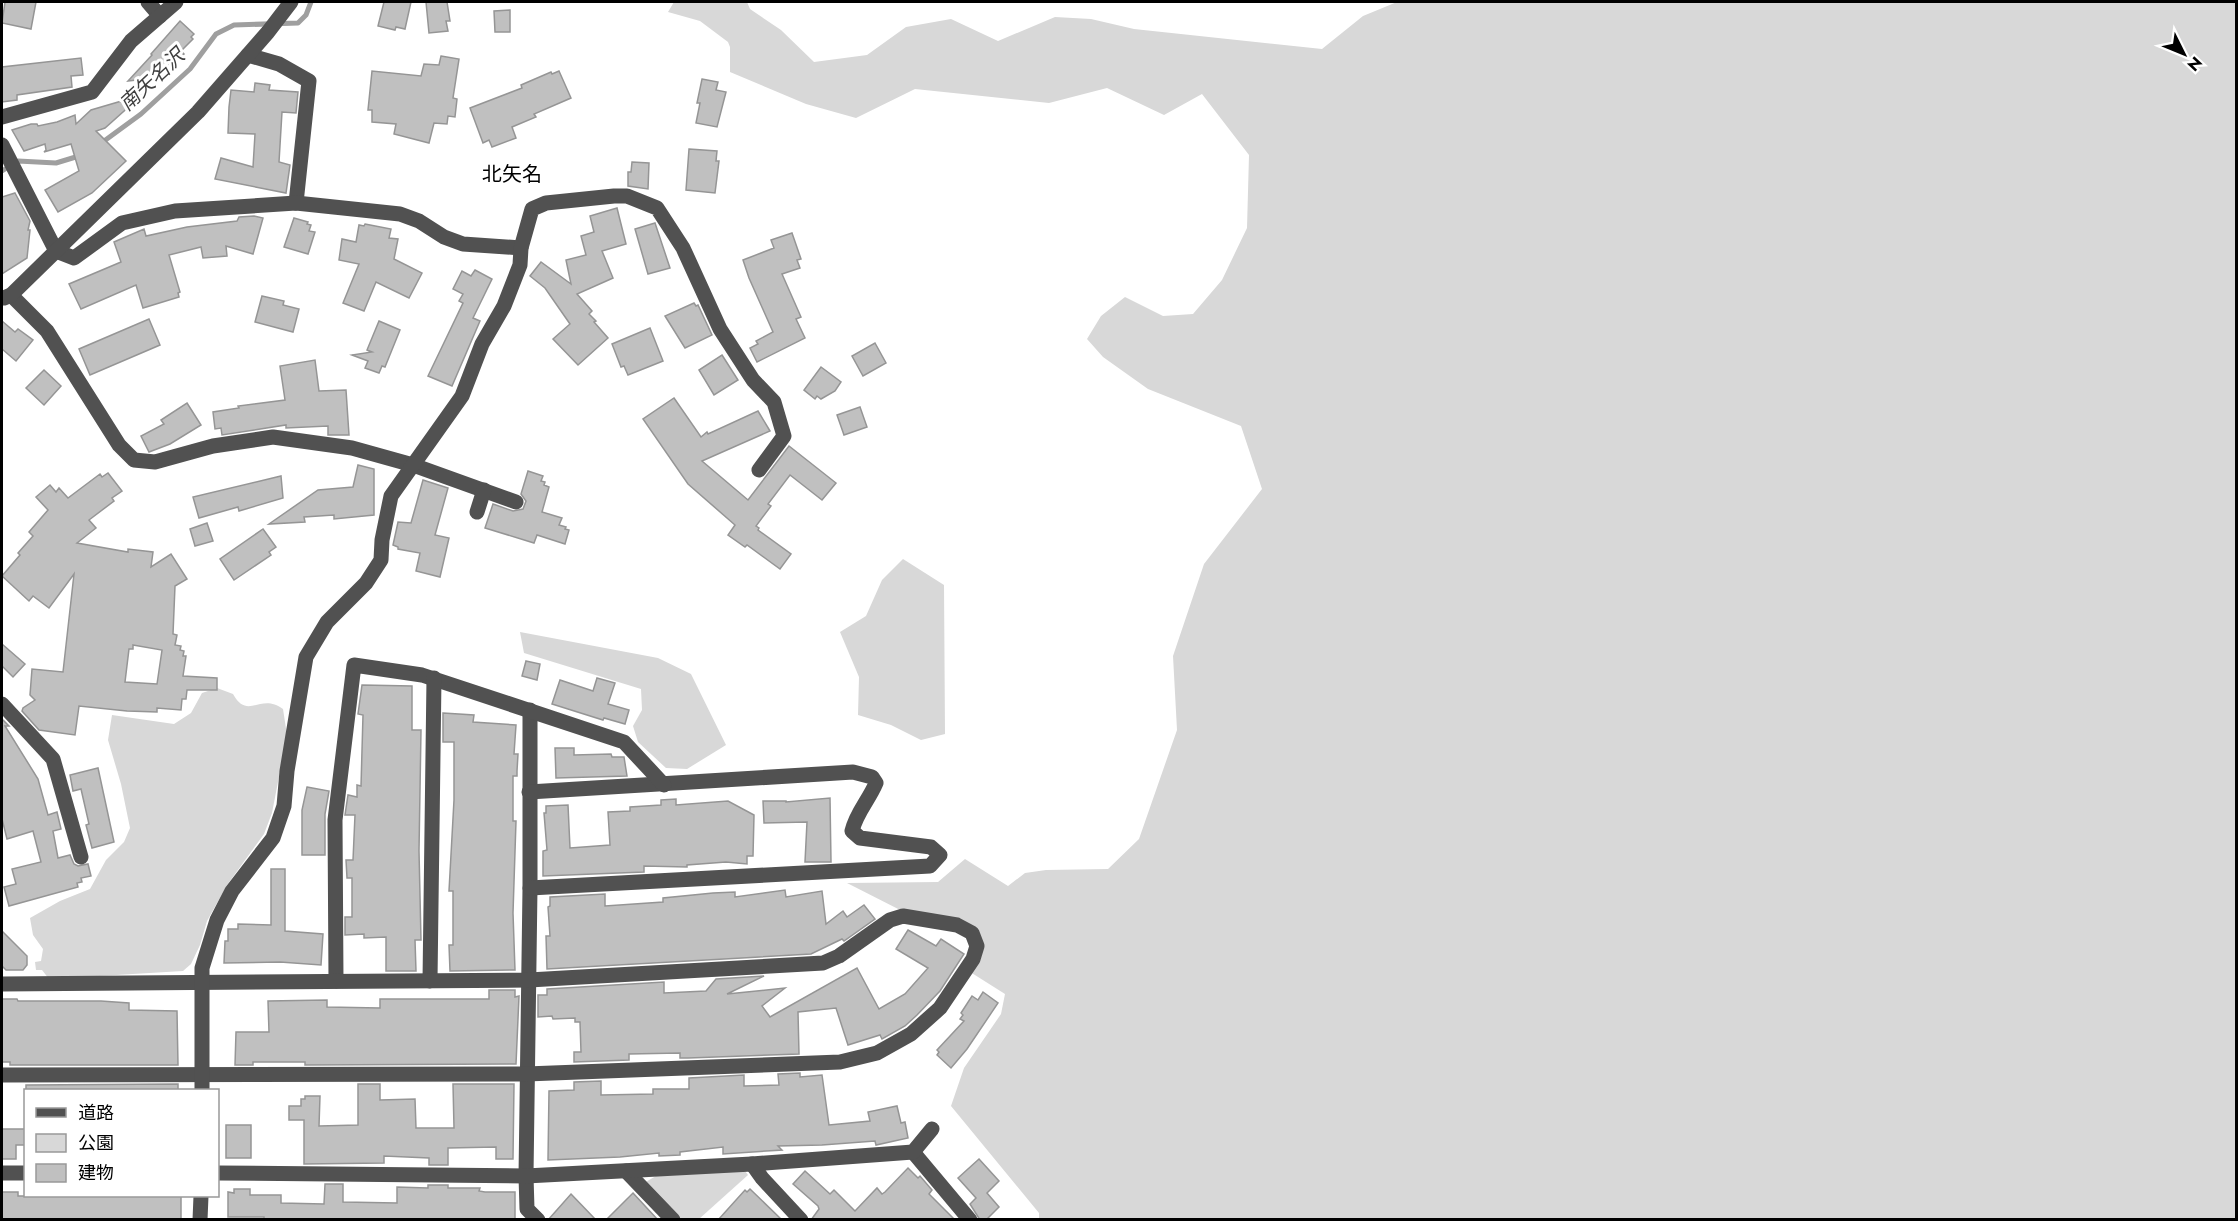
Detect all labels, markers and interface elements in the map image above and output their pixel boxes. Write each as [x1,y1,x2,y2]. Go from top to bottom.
north arrow [2154,24,2214,84]
water label: 南矢名沢 [113,40,193,118]
text: N [2182,51,2207,76]
district label: 北矢名 [482,160,542,189]
legend [24,1089,219,1197]
text: 道路 [78,1100,114,1126]
text: 公園 [78,1130,114,1156]
text: 建物 [78,1160,114,1186]

